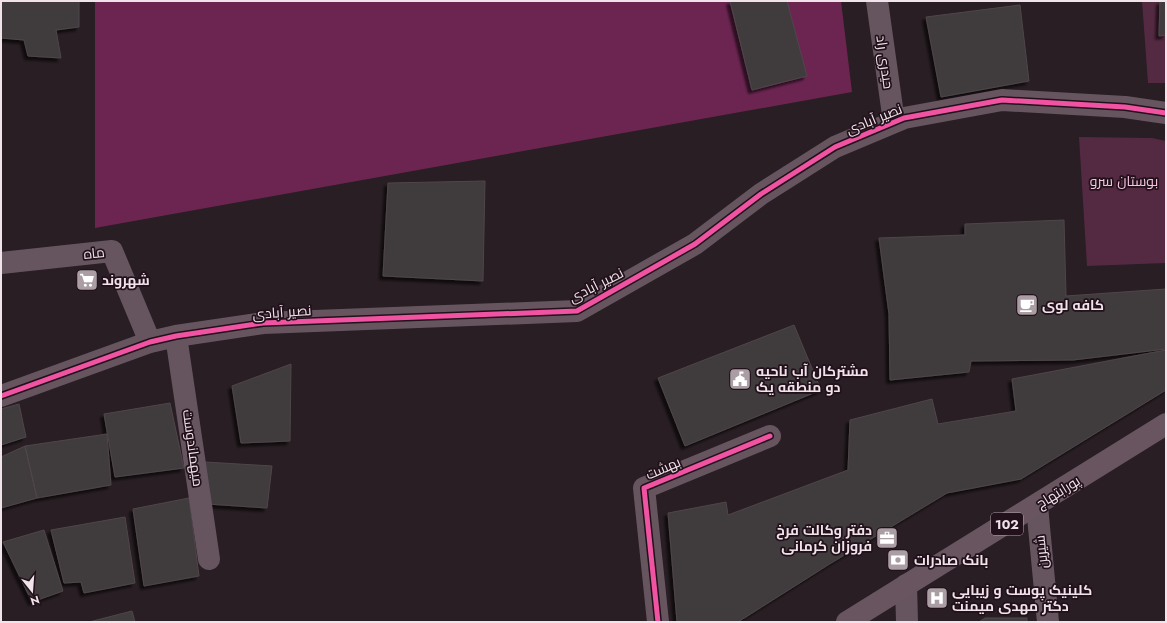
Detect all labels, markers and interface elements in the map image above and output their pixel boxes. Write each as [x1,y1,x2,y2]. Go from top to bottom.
street label: حیدری راد [871,34,899,90]
street label: نصیر آبادی [843,99,905,139]
park label: بوستان سرو [1090,171,1158,191]
street label: ماه [82,242,106,264]
street label: نصیر آبادی [565,263,627,307]
supermarket icon: شهروند [74,267,100,293]
place label: شهروند [102,270,150,290]
cafe icon: کافه لوی [1014,292,1040,318]
place label: کافه لوی [1042,295,1104,315]
street label: نصیر آبادی [252,300,312,324]
place label: مشترکان آب ناحیه دو منطقه یک [756,361,869,397]
public building icon: مشترکان آب ناحیه دو منطقه یک [727,366,753,392]
street label: میهماندوست [178,408,208,488]
street label: بهشت [642,452,684,484]
street label: پورابتهاج [1032,470,1084,513]
road number: 102 [991,513,1023,535]
place label: دفتر وکالت فرخ فروزان کرمانی [776,520,872,556]
office icon: دفتر وکالت فرخ فروزان کرمانی [874,525,900,551]
street label: شیرین [1029,534,1053,570]
bank icon: بانک صادرات [885,547,911,573]
place label: بانک صادرات [914,550,988,570]
north arrow [12,571,52,611]
place label: کلینیک پوست و زیبایی دکتر مهدی میمنت [952,580,1092,616]
hospital icon: کلینیک پوست و زیبایی دکتر مهدی میمنت [924,585,950,611]
text: N [28,592,41,609]

